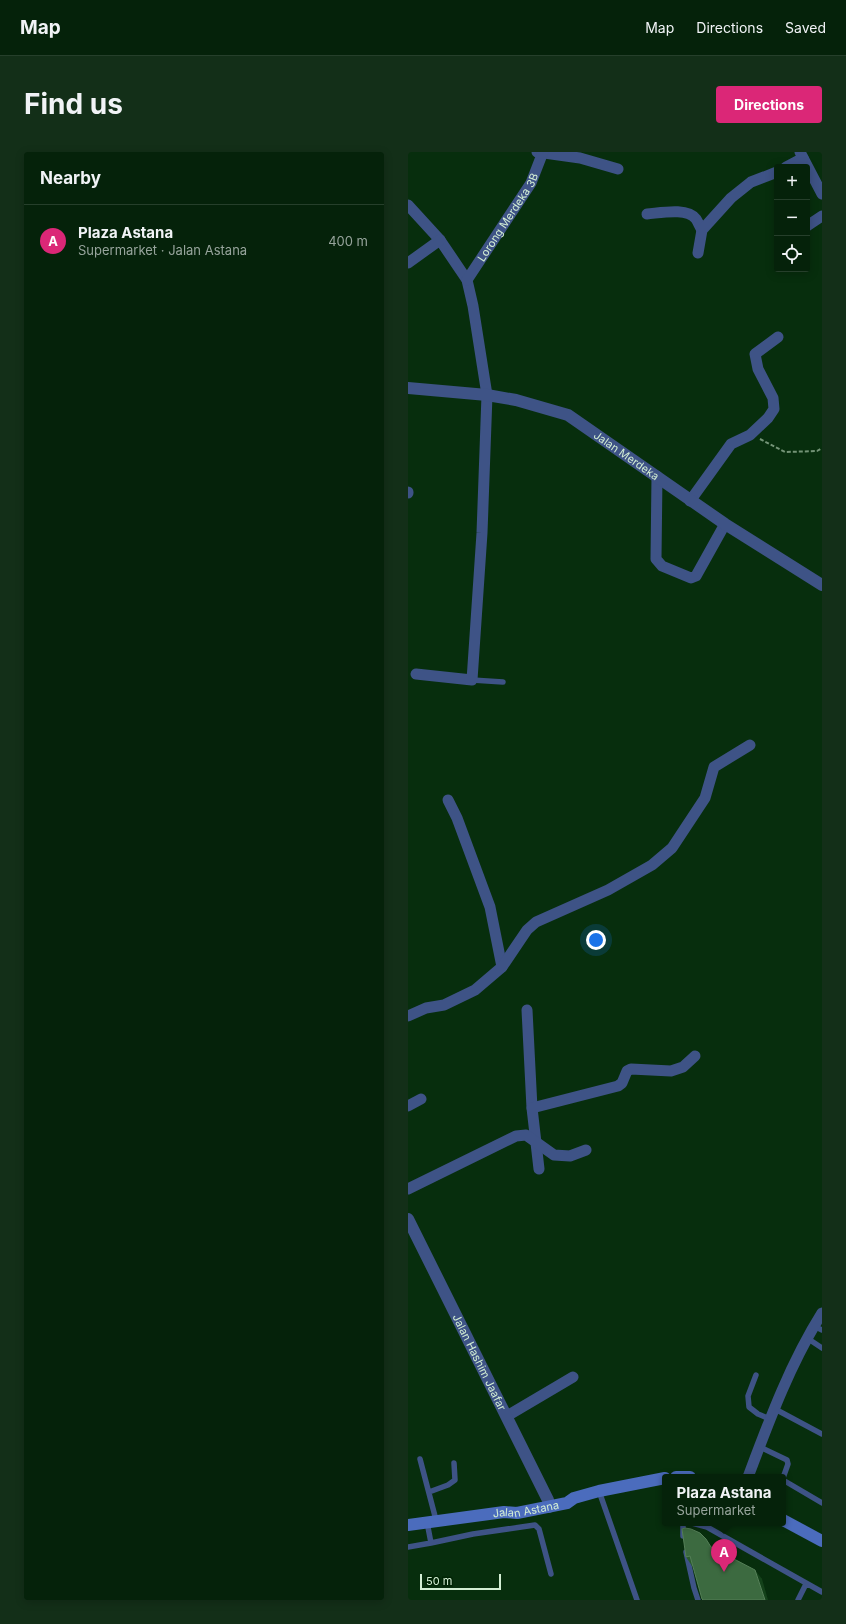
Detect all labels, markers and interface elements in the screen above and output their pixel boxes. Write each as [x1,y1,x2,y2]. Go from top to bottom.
text: Map [20,16,61,39]
text: Map [645,19,674,36]
text: Directions [696,19,763,36]
text: Saved [785,19,826,36]
button: Directions [716,86,822,123]
text: Find us [24,87,123,121]
map controls [774,164,810,272]
button: + [774,164,810,200]
text: Nearby [40,168,101,188]
street label: Lorong Merdeka 3B [474,171,541,264]
button: − [774,200,810,236]
text: Plaza Astana [78,223,173,242]
text: A [48,233,58,249]
text: 400 m [328,233,368,249]
button: locate [774,236,810,272]
text: Supermarket · Jalan Astana [78,242,247,258]
street label: Jalan Merdeka [591,428,662,483]
your location [586,930,606,950]
street label: Jalan Hashim Jaafar [449,1312,509,1413]
popup [662,1474,786,1526]
text: Plaza Astana [676,1483,772,1502]
street label: Jalan Astana [492,1498,560,1520]
text: Supermarket [676,1502,756,1518]
pin: A [711,1539,737,1572]
scale bar [420,1572,501,1591]
text: 50 m [426,1574,452,1588]

